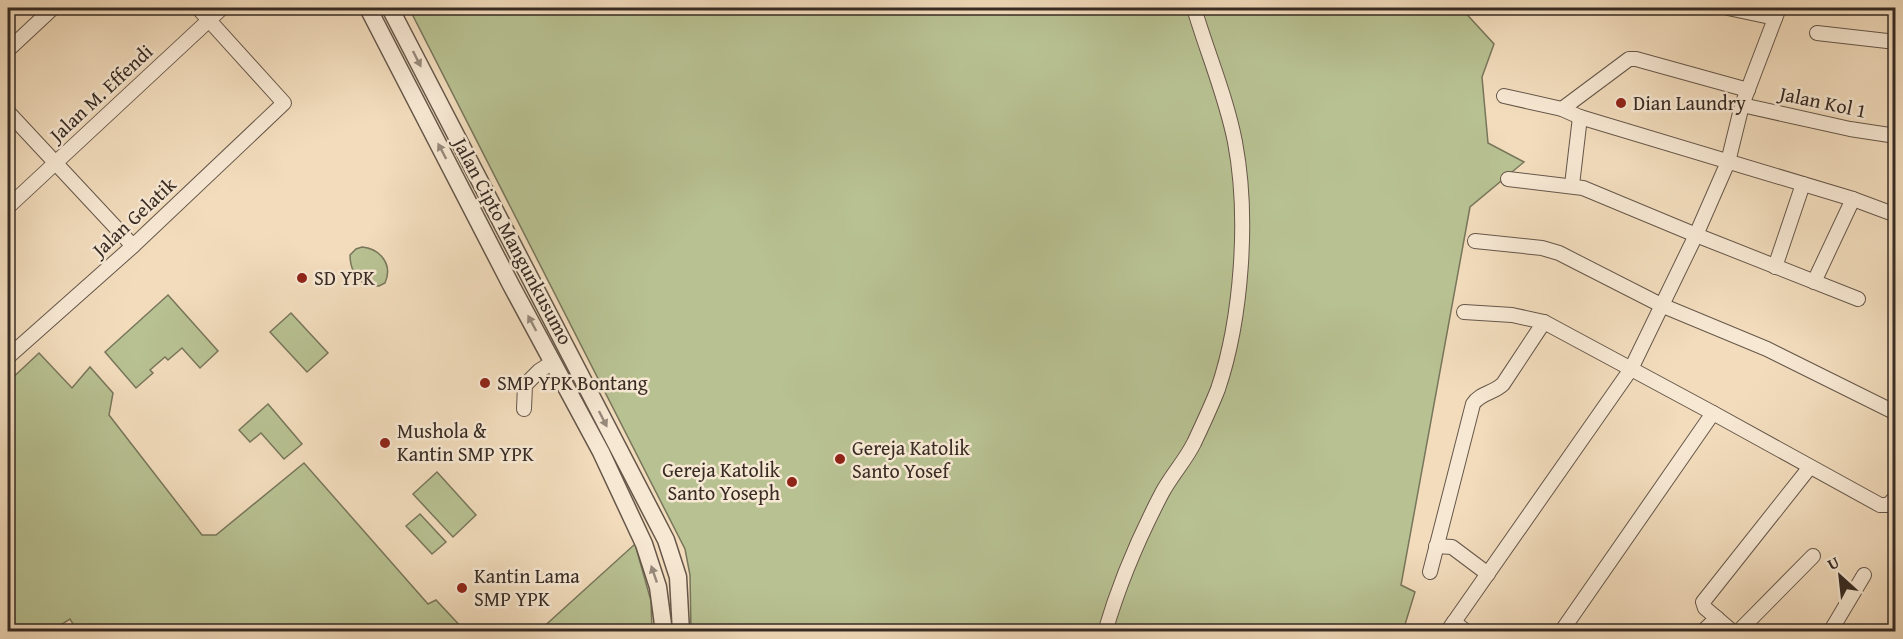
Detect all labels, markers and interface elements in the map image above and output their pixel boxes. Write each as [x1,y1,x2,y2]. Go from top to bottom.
street label: Jalan M. Effendi [40,37,159,150]
one-way arrow [412,51,422,68]
street label: Jalan Kol 1 [1774,78,1869,125]
place label: Dian Laundry [1633,88,1746,117]
marker: Dian Laundry [1614,96,1628,110]
street label: Jalan Cipto Mangunkusumo [445,129,580,349]
one-way arrow [437,142,447,159]
street label: Jalan Gelatik [83,169,183,265]
place label: SD YPK [314,263,375,292]
marker: SD YPK [295,271,309,285]
one-way arrow [527,315,537,332]
place label: SMP YPK Bontang [497,368,648,397]
marker: SMP YPK Bontang [478,376,492,390]
one-way arrow [598,411,608,428]
place label: Mushola & Kantin SMP YPK [397,416,534,468]
place label: Gereja Katolik Santo Yosef [852,433,971,485]
marker: Mushola & Kantin SMP YPK [378,436,392,450]
marker: Gereja Katolik Santo Yosef [833,452,847,466]
place label: Gereja Katolik Santo Yoseph [662,455,781,507]
marker: Gereja Katolik Santo Yoseph [785,475,799,489]
north arrow [1810,546,1870,606]
text: U [1823,549,1844,576]
place label: Kantin Lama SMP YPK [474,561,580,613]
one-way arrow [648,565,658,583]
marker: Kantin Lama SMP YPK [455,581,469,595]

